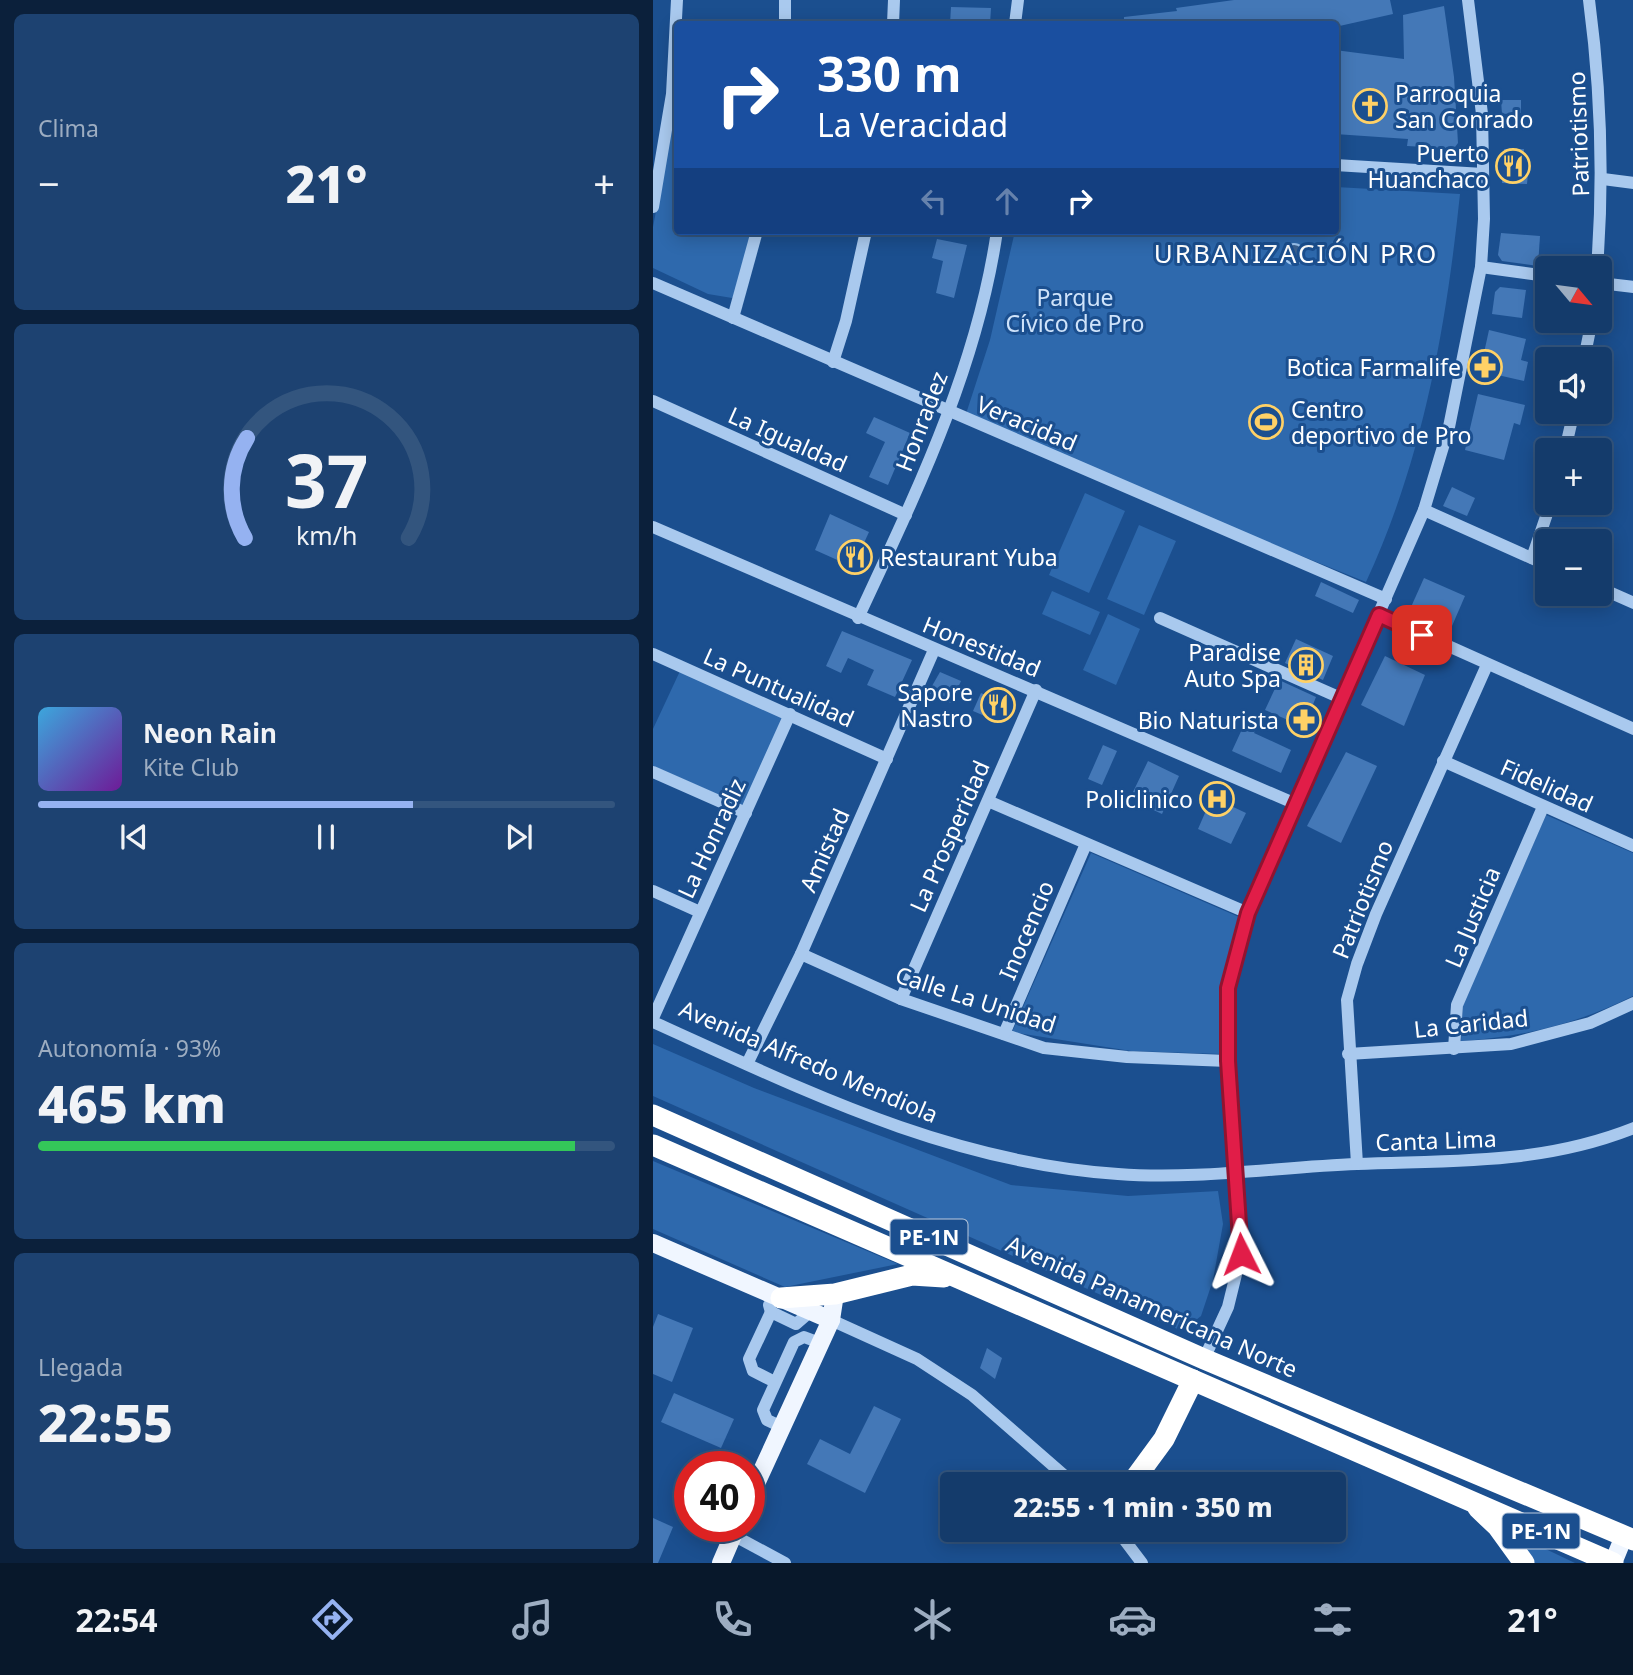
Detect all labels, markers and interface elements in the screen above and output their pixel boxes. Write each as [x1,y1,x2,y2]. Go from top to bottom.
text: 330 m [817,40,962,106]
icon: right [702,49,793,140]
street label: Patriotismo [1560,71,1596,197]
place label: Parroquia San Conrado [1395,77,1533,135]
church icon: Parroquia San Conrado [1351,87,1389,125]
text: La Veracidad [817,103,1008,146]
text: Clima [38,112,99,144]
place label: Puerto Huanchaco [1368,137,1489,195]
text: 21° [285,147,368,218]
restaurant icon: Puerto Huanchaco [1494,147,1532,185]
text: − [38,157,60,209]
text: + [593,157,615,209]
icon: left [915,182,953,220]
icon: ahead [988,182,1026,220]
icon: right [1061,182,1099,220]
district label: URBANIZACIÓN PRO [1154,235,1438,271]
north arrow [1535,256,1612,332]
map controls [1535,256,1612,606]
park label: Parque Cívico de Pro [1006,281,1145,339]
button: sound [1535,347,1612,424]
pharmacy icon: Botica Farmalife [1466,348,1504,386]
place label: Botica Farmalife [1286,351,1461,383]
street label: Honradez [887,366,955,476]
street label: Veracidad [972,387,1082,459]
place label: Centro deportivo de Pro [1291,393,1471,451]
street label: La Igualdad [723,399,853,479]
sports icon: Centro deportivo de Pro [1247,403,1285,441]
text: 37 [285,430,368,529]
button: + [1535,438,1612,515]
text: km/h [296,517,357,551]
button: − [1535,529,1612,606]
restaurant icon: Restaurant Yuba [836,538,874,576]
place label: Restaurant Yuba [880,541,1058,573]
pin [1392,605,1452,665]
street label: Honestidad [918,608,1046,684]
icon: arrive [1403,616,1441,654]
place label: Paradise Auto Spa [1184,636,1281,694]
street label: La Puntualidad [699,639,859,735]
building icon: Paradise Auto Spa [1287,646,1325,684]
place label: Sapore Nastro [897,676,973,734]
restaurant icon: Sapore Nastro [979,686,1017,724]
pharmacy icon: Bio Naturista [1285,701,1323,739]
place label: Bio Naturista [1138,704,1279,736]
text: Neon Rain [143,715,277,751]
street label: Fidelidad [1496,750,1598,820]
text: Kite Club [143,751,239,783]
street label: La Prosperidad [901,755,997,917]
street label: La Honradiz [669,773,753,903]
hospital icon: Policlinico [1198,780,1236,818]
place label: Policlinico [1085,783,1193,815]
street label: Amistad [791,803,857,897]
icon: previous [115,818,153,856]
icon: pause [307,818,345,856]
icon: next [500,818,538,856]
street label: Patriotismo [1324,835,1400,963]
street label: La Justicia [1436,862,1508,972]
street label: Inocencio [991,875,1061,985]
street label: Calle La Unidad [891,958,1061,1040]
street label: Avenida Alfredo Mendiola [675,992,943,1130]
street label: La Caridad [1412,1001,1530,1045]
text: Autonomía · 93% [38,1032,221,1064]
text: 465 km [38,1067,226,1138]
street label: Canta Lima [1375,1122,1497,1158]
position arrow [1204,1217,1278,1291]
road number: PE-1N [891,1220,967,1254]
street label: Avenida Panamericana Norte [1001,1227,1303,1385]
text: Llegada [38,1351,123,1383]
text: 22:55 [38,1386,173,1457]
speed limit sign: 40 [674,1451,765,1542]
text: 22:55 · 1 min · 350 m [1013,1489,1273,1525]
road number: PE-1N [1503,1514,1579,1548]
icon: directions [308,1595,357,1644]
icon: music [508,1595,557,1644]
icon: phone [708,1595,757,1644]
icon: climate [908,1595,957,1644]
icon: car [1108,1595,1157,1644]
icon: filters [1308,1595,1357,1644]
text: 22:54 [75,1598,158,1641]
text: 21° [1507,1598,1558,1641]

